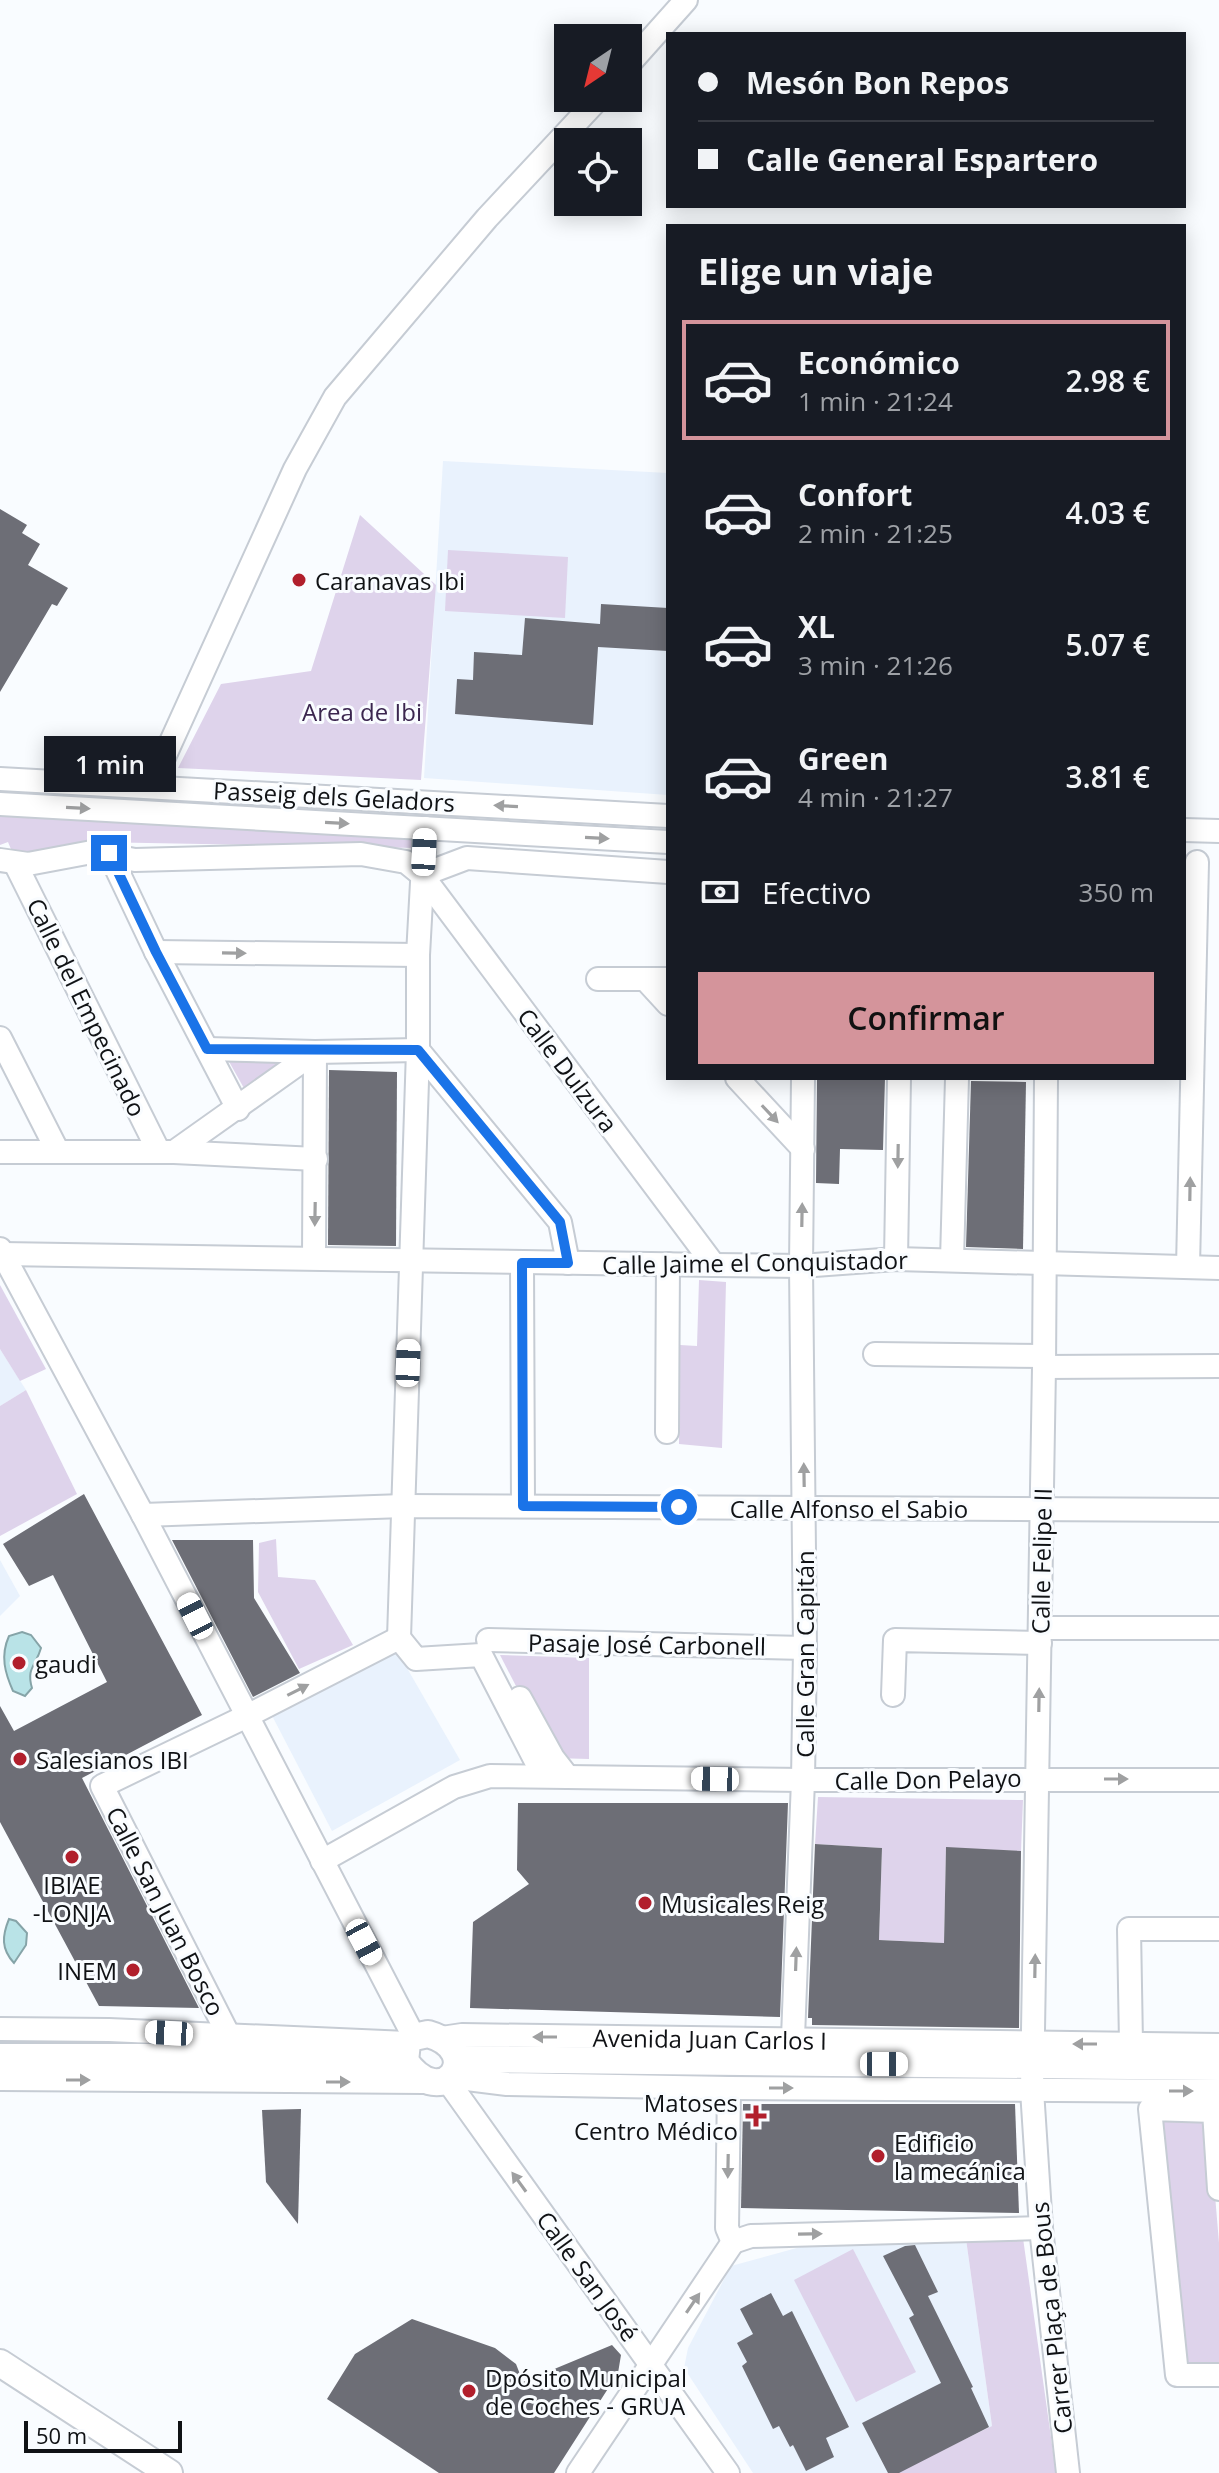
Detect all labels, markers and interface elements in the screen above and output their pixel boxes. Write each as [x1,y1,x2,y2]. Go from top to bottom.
north arrow [554,24,642,112]
map controls [554,24,642,216]
text: Mesón Bon Repos [746,62,1009,103]
button: locate [554,128,642,216]
text: Calle General Espartero [746,139,1098,180]
text: Elige un viaje [698,247,933,296]
text: Económico [798,342,960,383]
icon: car [702,344,774,416]
text: 2.98 € [1065,360,1150,401]
text: 1 min · 21:24 [798,383,953,419]
text: Confort [798,474,912,515]
icon: car [702,476,774,548]
text: 4.03 € [1065,492,1150,533]
text: 2 min · 21:25 [798,515,953,551]
place label: Caranavas Ibi [315,564,465,597]
marker: Caranavas Ibi [290,571,308,589]
text: XL [798,606,835,647]
icon: car [702,608,774,680]
text: 5.07 € [1065,624,1150,665]
text: 3 min · 21:26 [798,647,953,683]
park label: Area de Ibi [302,695,422,728]
callout: 1 min [43,737,175,793]
text: Green [798,738,889,779]
icon: car [702,740,774,812]
text: 1 min [75,746,145,782]
text: 3.81 € [1065,756,1150,797]
street label: Passeig dels Geladors [212,773,456,819]
text: 4 min · 21:27 [798,779,953,815]
one-way arrow [493,799,518,812]
one-way arrow [66,802,91,815]
one-way arrow [325,817,350,830]
car [411,827,437,877]
one-way arrow [585,832,610,845]
route end [91,835,127,871]
icon: cash [698,870,742,914]
text: Efectivo [762,872,871,913]
text: 350 m [1079,874,1154,910]
street label: Calle del Empecinado [20,892,154,1122]
one-way arrow [222,947,247,959]
button: Confirmar [698,972,1154,1064]
street label: Calle Dulzura [510,1001,626,1139]
one-way arrow [760,1104,778,1123]
one-way arrow [891,1144,904,1169]
one-way arrow [1184,1176,1196,1201]
one-way arrow [309,1202,321,1227]
one-way arrow [796,1202,808,1227]
street label: Calle Jaime el Conquistador [602,1243,908,1281]
car [395,1339,421,1387]
one-way arrow [798,1462,810,1487]
street label: Calle Felipe II [1023,1488,1059,1634]
route start [661,1489,697,1525]
street label: Calle Alfonso el Sabio [730,1492,968,1525]
street label: Calle Gran Capitán [788,1550,821,1758]
car [173,1589,217,1643]
street label: Pasaje José Carbonell [528,1625,766,1663]
place label: gaudi [35,1647,97,1680]
marker: gaudi [10,1654,28,1672]
one-way arrow [287,1683,309,1697]
one-way arrow [1033,1687,1045,1712]
place label: Salesianos IBI [36,1743,189,1776]
marker: Salesianos IBI [11,1750,29,1768]
street label: Calle Don Pelayo [834,1761,1022,1797]
car [691,1767,739,1791]
one-way arrow [1104,1773,1129,1785]
street label: Calle San Juan Bosco [99,1801,233,2021]
marker: IBIAE -LONJA [63,1848,81,1866]
place label: IBIAE -LONJA [33,1868,112,1929]
place label: Musicales Reig [661,1887,824,1920]
marker: Musicales Reig [636,1894,654,1912]
car [342,1915,386,1969]
one-way arrow [789,1946,802,1971]
one-way arrow [1029,1953,1041,1978]
place label: INEM [57,1954,117,1987]
marker: INEM [124,1961,142,1979]
car [144,2020,194,2046]
street label: Avenida Juan Carlos I [592,2020,827,2056]
one-way arrow [532,2031,557,2043]
one-way arrow [1072,2038,1097,2050]
car [860,2052,908,2076]
one-way arrow [66,2074,91,2086]
one-way arrow [326,2076,351,2088]
one-way arrow [769,2082,794,2094]
one-way arrow [1169,2085,1194,2097]
place label: Matoses Centro Médico [574,2086,738,2147]
marker: Matoses Centro Médico [745,2105,767,2127]
place label: Edificio la mecánica [894,2126,1026,2187]
marker: Edificio la mecánica [869,2147,887,2165]
one-way arrow [722,2154,734,2179]
one-way arrow [512,2172,528,2193]
street label: Carrer Plaça de Bous [1022,2200,1080,2436]
street label: Calle San José [530,2204,646,2348]
one-way arrow [798,2228,823,2241]
one-way arrow [685,2292,700,2313]
place label: Dpósito Municipal de Coches - GRUA [485,2361,687,2422]
marker: Dpósito Municipal de Coches - GRUA [460,2382,478,2400]
scale bar [24,2417,182,2453]
text: 50 m [36,2420,87,2450]

